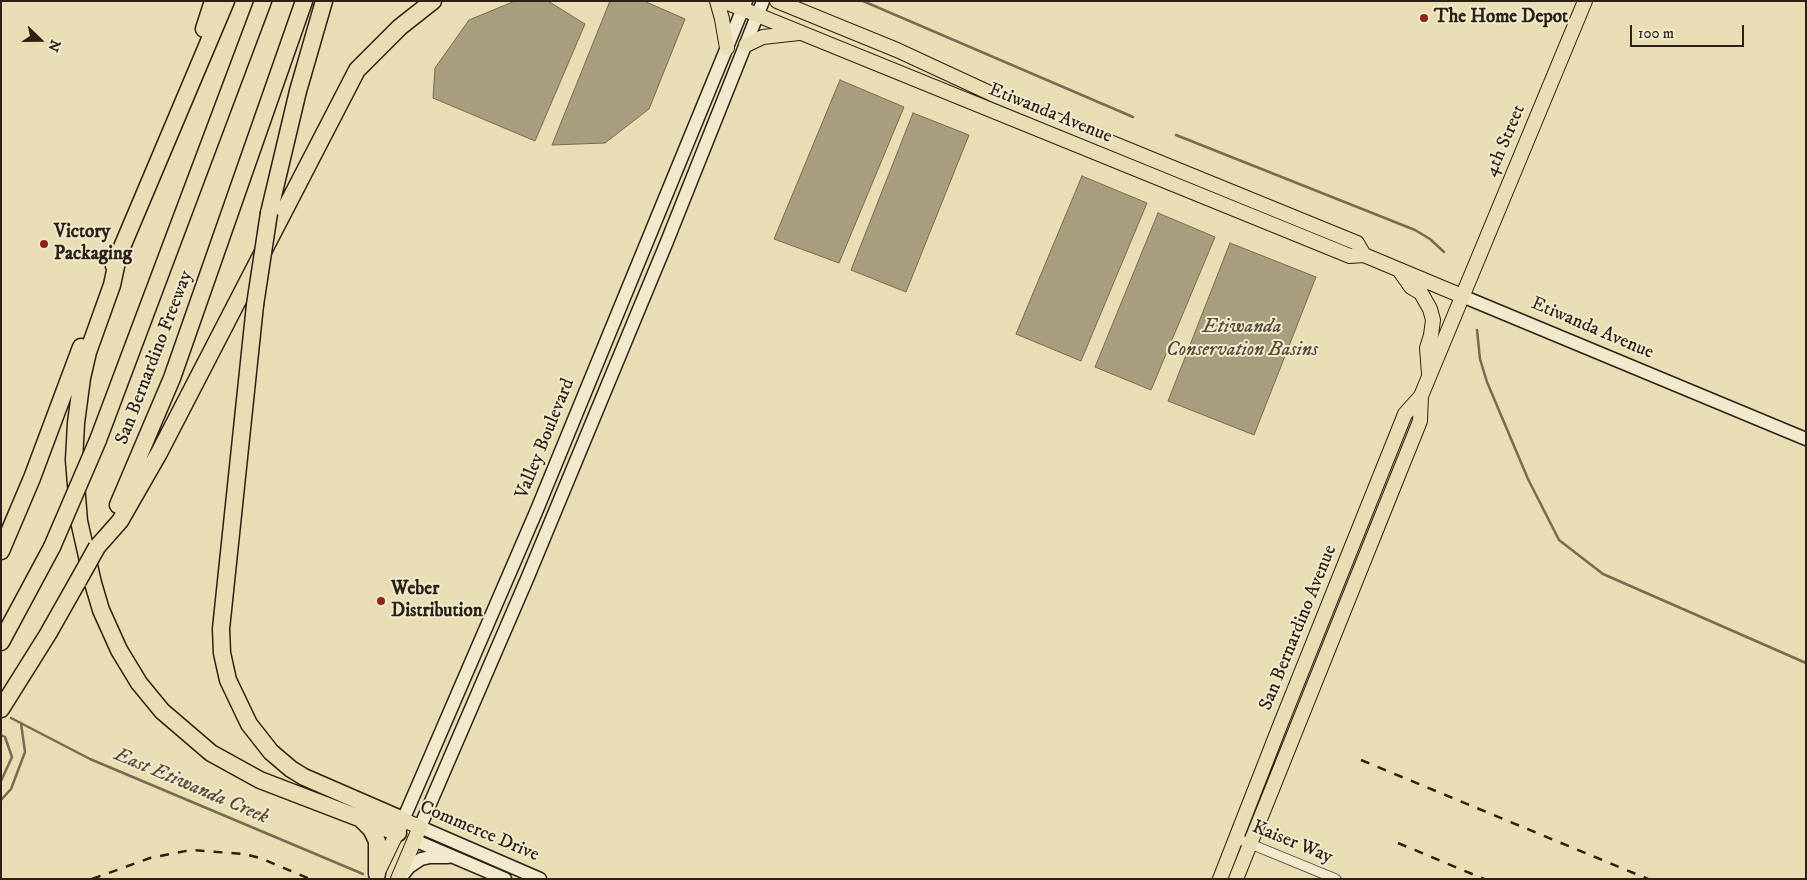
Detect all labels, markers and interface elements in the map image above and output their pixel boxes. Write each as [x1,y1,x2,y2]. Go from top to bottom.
place label: The Home Depot [1434,7,1568,29]
marker: The Home Depot [1418,12,1430,24]
north arrow [15,15,65,65]
scale bar [1632,15,1746,47]
text: 100 m [1638,24,1674,43]
text: N [43,37,64,54]
street label: Etiwanda Avenue [985,79,1115,149]
street label: 4th Street [1481,102,1531,180]
place label: Victory Packaging [54,222,132,266]
marker: Victory Packaging [38,238,50,250]
street label: San Bernardino Freeway [111,268,199,448]
street label: Etiwanda Avenue [1527,293,1657,365]
water label: Etiwanda Conservation Basins [1166,316,1318,363]
street label: Valley Boulevard [511,375,581,503]
street label: San Bernardino Avenue [1255,542,1343,714]
place label: Weber Distribution [391,579,483,623]
marker: Weber Distribution [375,595,387,607]
water label: East Etiwanda Creek [110,744,272,830]
street label: Commerce Drive [416,797,542,867]
street label: Kaiser Way [1248,817,1336,869]

